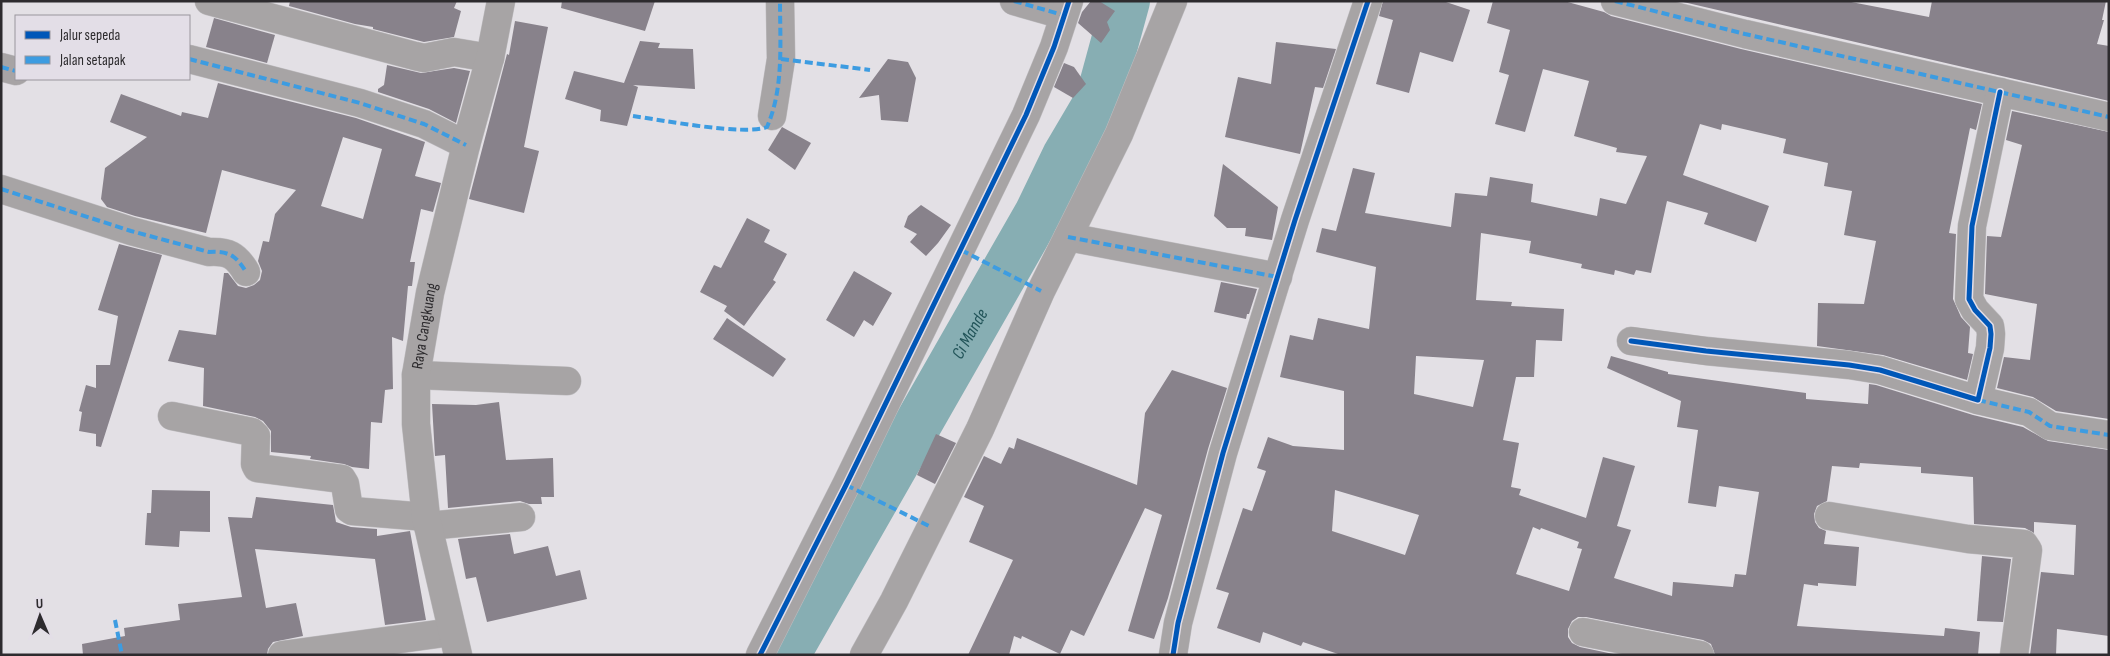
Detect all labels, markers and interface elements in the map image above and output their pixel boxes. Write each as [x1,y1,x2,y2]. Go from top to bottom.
legend [15,15,190,80]
text: Jalur sepeda [59,26,121,45]
text: Jalan setapak [59,51,126,70]
street label: Raya Cangkuang [408,281,442,370]
water label: Ci Mande [947,305,992,363]
north arrow [15,591,65,641]
text: U [36,595,44,612]

